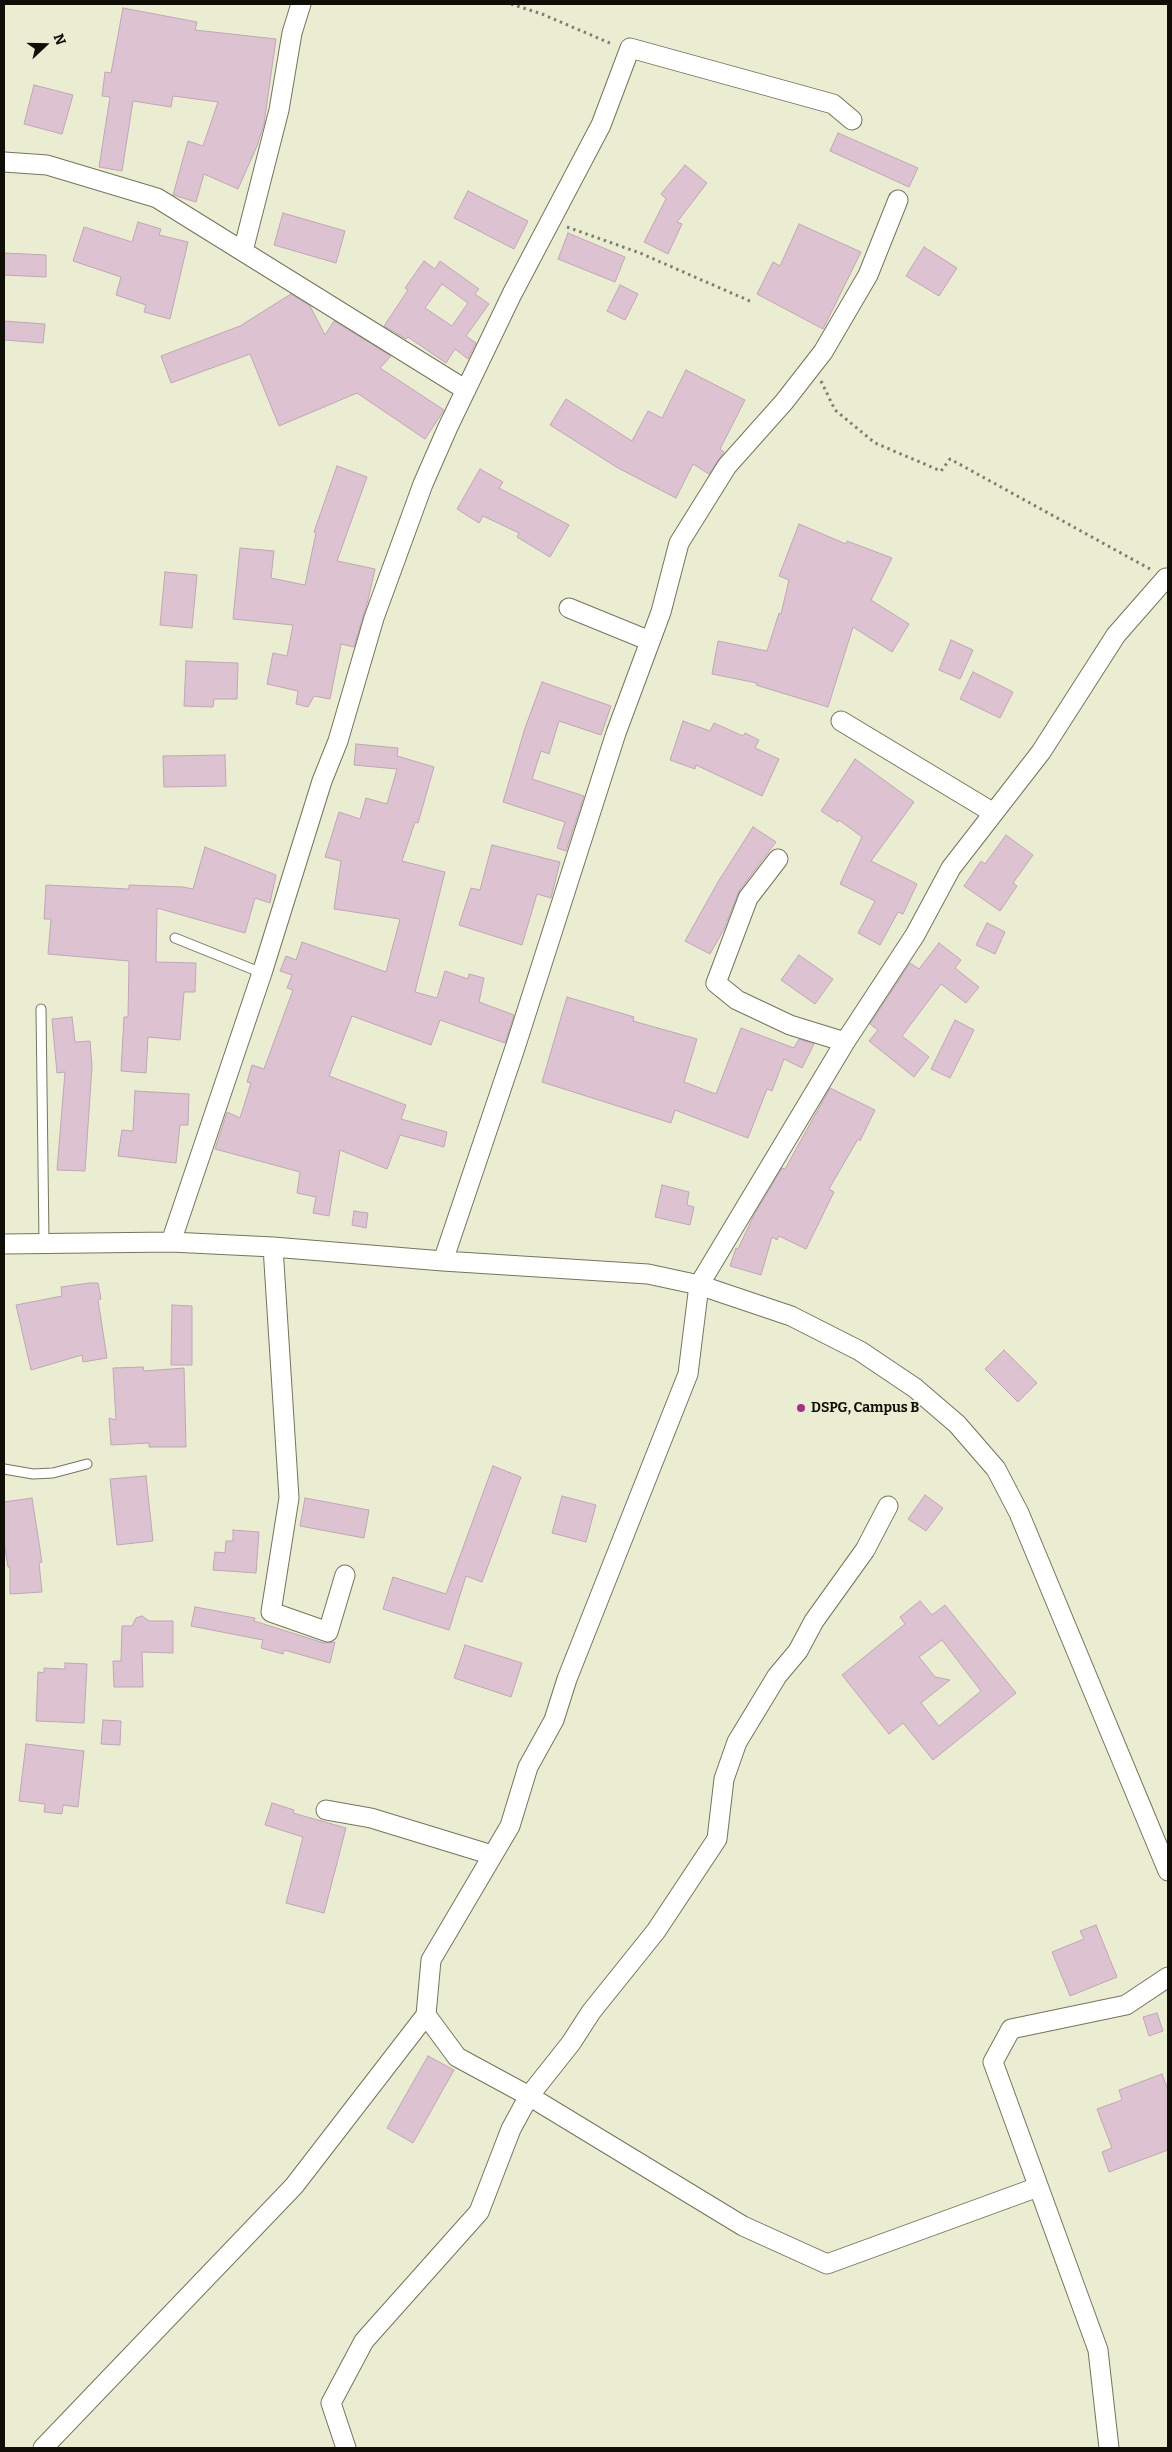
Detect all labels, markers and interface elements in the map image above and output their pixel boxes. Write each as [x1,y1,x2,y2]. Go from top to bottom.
north arrow [20,20,70,70]
text: N [50,31,69,48]
place label: DSPG, Campus B [811,1400,919,1416]
marker: DSPG, Campus B [795,1402,807,1414]

